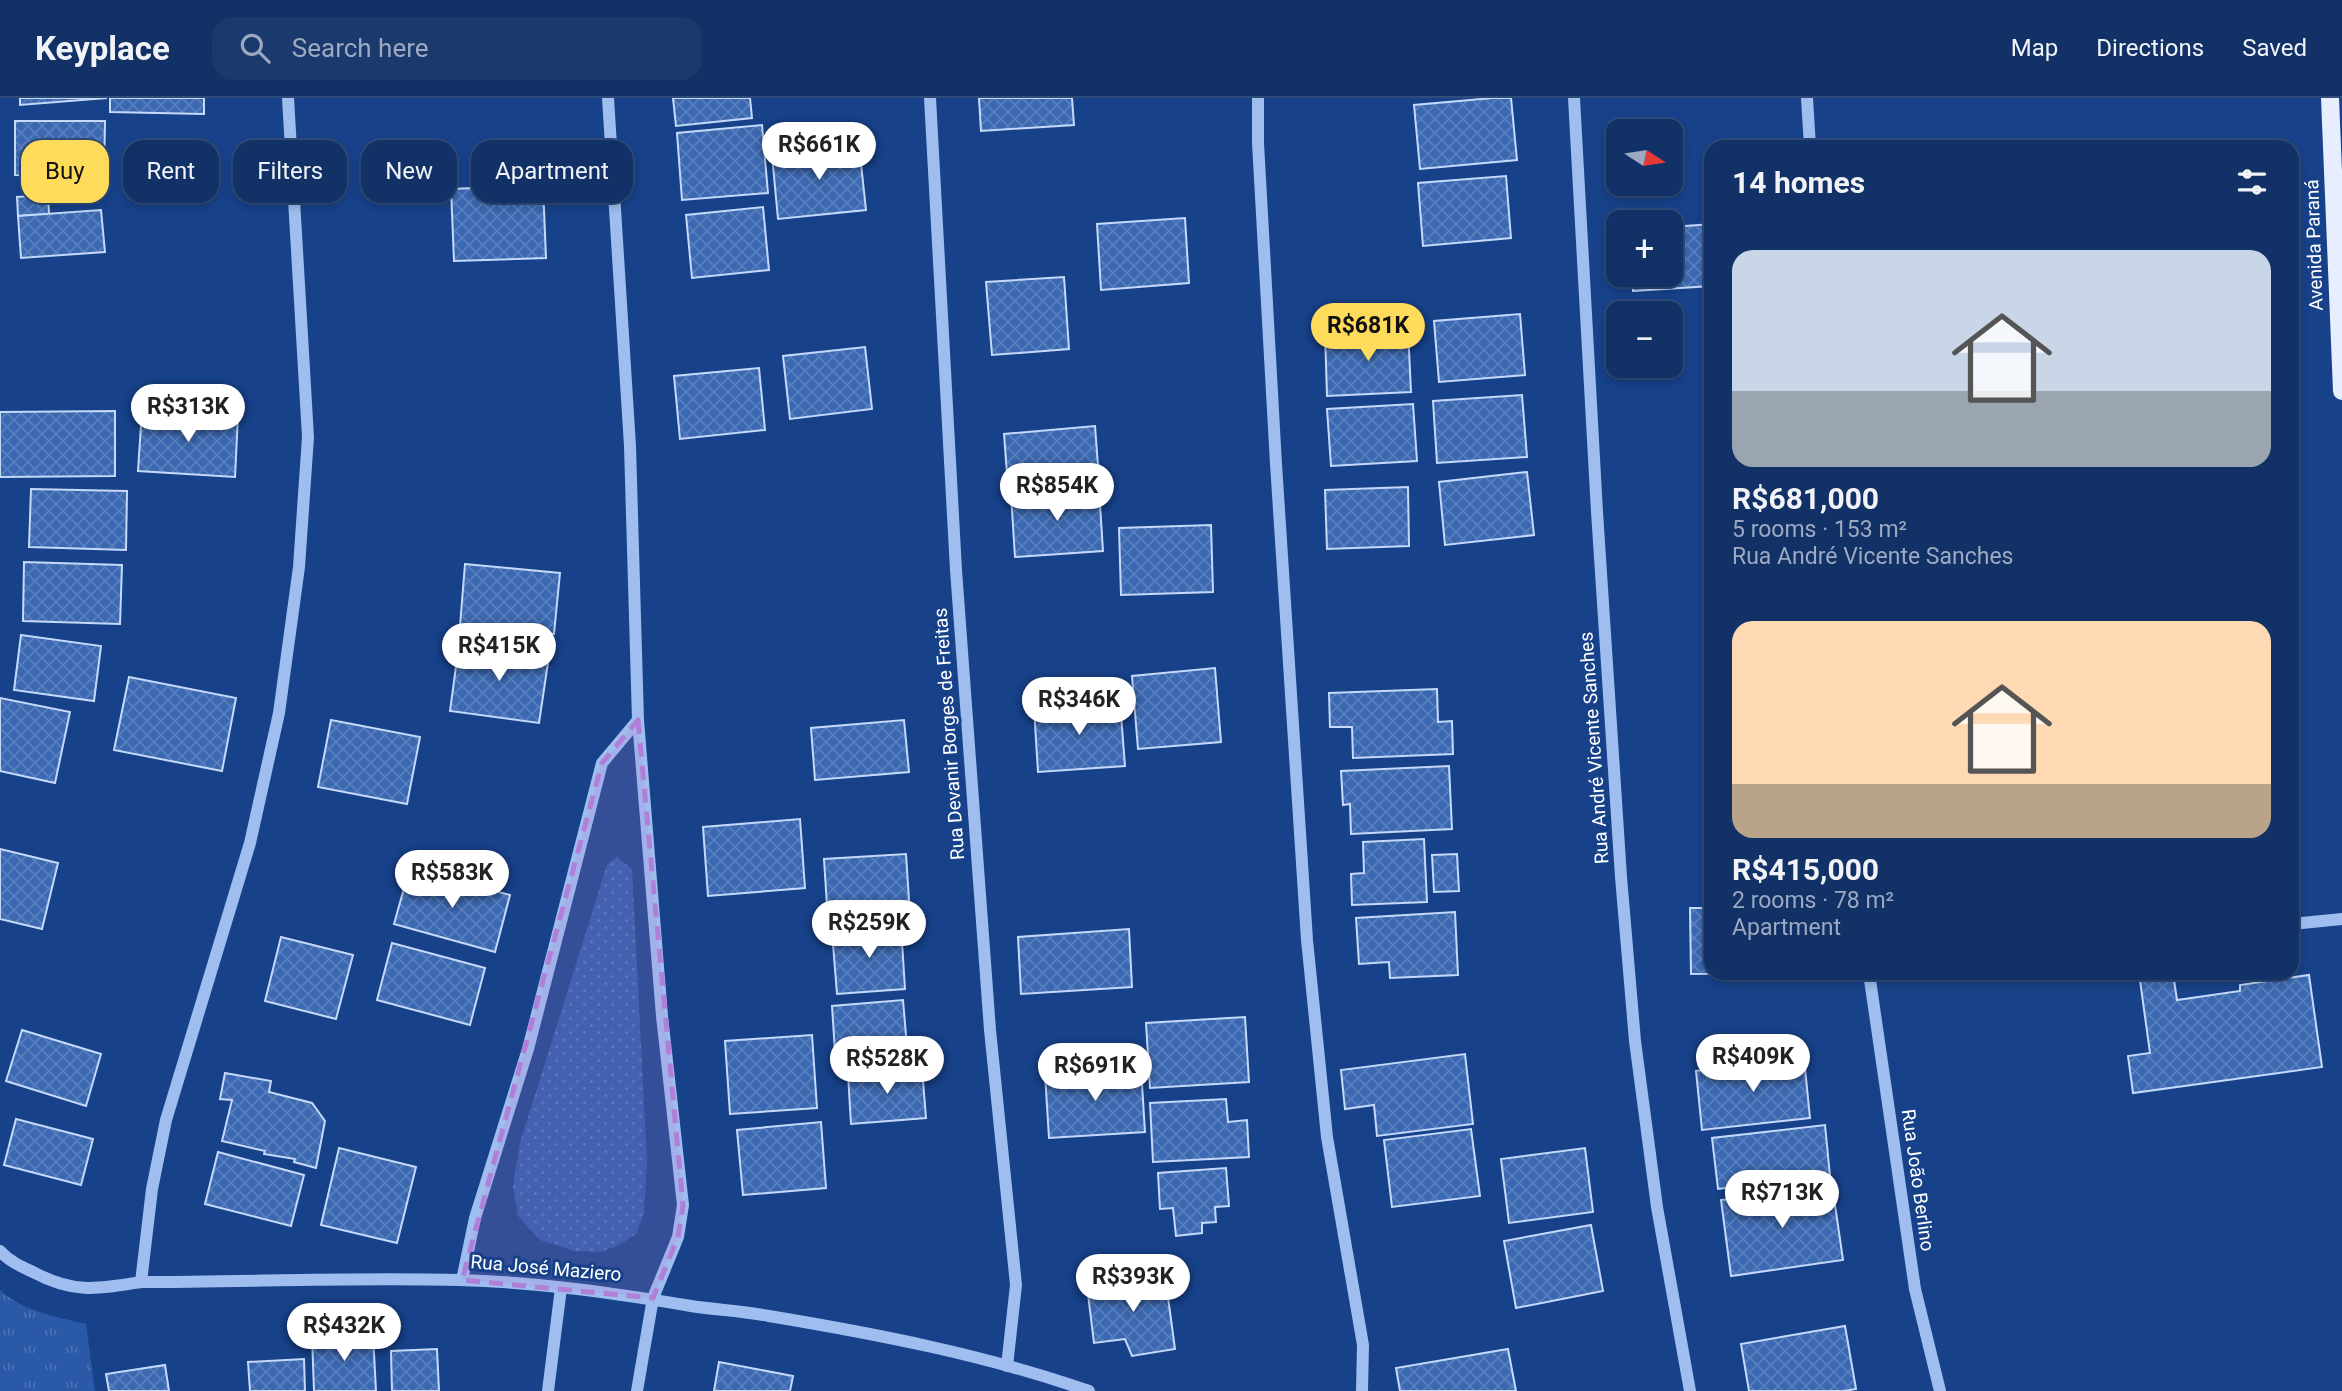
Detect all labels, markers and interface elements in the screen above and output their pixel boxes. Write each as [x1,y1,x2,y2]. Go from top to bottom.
search box [212,17,702,80]
text: Keyplace [35,29,170,68]
icon: search [236,29,274,67]
text: Search here [292,33,429,63]
text: Map [2011,34,2058,62]
text: Directions [2096,34,2204,62]
text: Saved [2242,34,2307,62]
north arrow [1606,119,1684,196]
map controls [1606,119,1683,378]
pin: R$661K [762,122,876,182]
text: R$661K [778,131,860,158]
chip: Buy [21,140,109,203]
chip: Rent [123,140,219,203]
chip: Filters [233,140,347,203]
chip: New [361,140,457,203]
chip: Apartment [471,140,633,203]
icon: filters [2233,163,2271,201]
text: 14 homes [1732,165,1865,200]
street label: Avenida Paraná [2300,179,2328,311]
button: + [1606,210,1683,287]
icon: home [1939,295,2065,421]
button: − [1606,301,1683,378]
pin: R$681K [1311,303,1425,363]
text: R$681K [1327,312,1409,339]
pin: R$313K [131,384,245,444]
text: R$313K [147,393,229,420]
pin: R$854K [1000,464,1114,523]
text: R$854K [1016,472,1098,499]
text: R$681,000 [1732,481,1879,516]
text: 5 rooms · 153 m² [1732,516,1907,543]
text: Rua André Vicente Sanches [1732,543,2013,570]
street label: Rua Devanir Borges de Freitas [929,607,969,861]
pin: R$415K [442,624,556,683]
street label: Rua André Vicente Sanches [1574,631,1614,865]
text: R$415K [458,632,540,659]
icon: home [1939,666,2065,792]
pin: R$346K [1022,678,1136,737]
text: R$346K [1038,686,1120,713]
pin: R$583K [395,850,509,910]
text: R$415,000 [1732,852,1879,887]
text: R$583K [411,859,493,886]
text: 2 rooms · 78 m² [1732,887,1894,914]
pin: R$259K [812,900,926,960]
text: R$259K [828,909,910,936]
text: Apartment [1732,914,1841,941]
pin: R$409K [1696,1034,1810,1094]
pin: R$528K [830,1037,944,1096]
text: R$409K [1712,1043,1794,1070]
pin: R$691K [1038,1044,1152,1103]
text: R$528K [846,1045,928,1072]
text: R$691K [1054,1052,1136,1079]
street label: Rua João Berlino [1897,1107,1939,1253]
pin: R$713K [1725,1170,1839,1230]
text: R$713K [1741,1179,1823,1206]
street label: Rua José Maziero [470,1250,622,1286]
pin: R$393K [1076,1254,1190,1314]
text: R$393K [1092,1263,1174,1290]
pin: R$432K [287,1304,401,1363]
text: R$432K [303,1312,385,1339]

